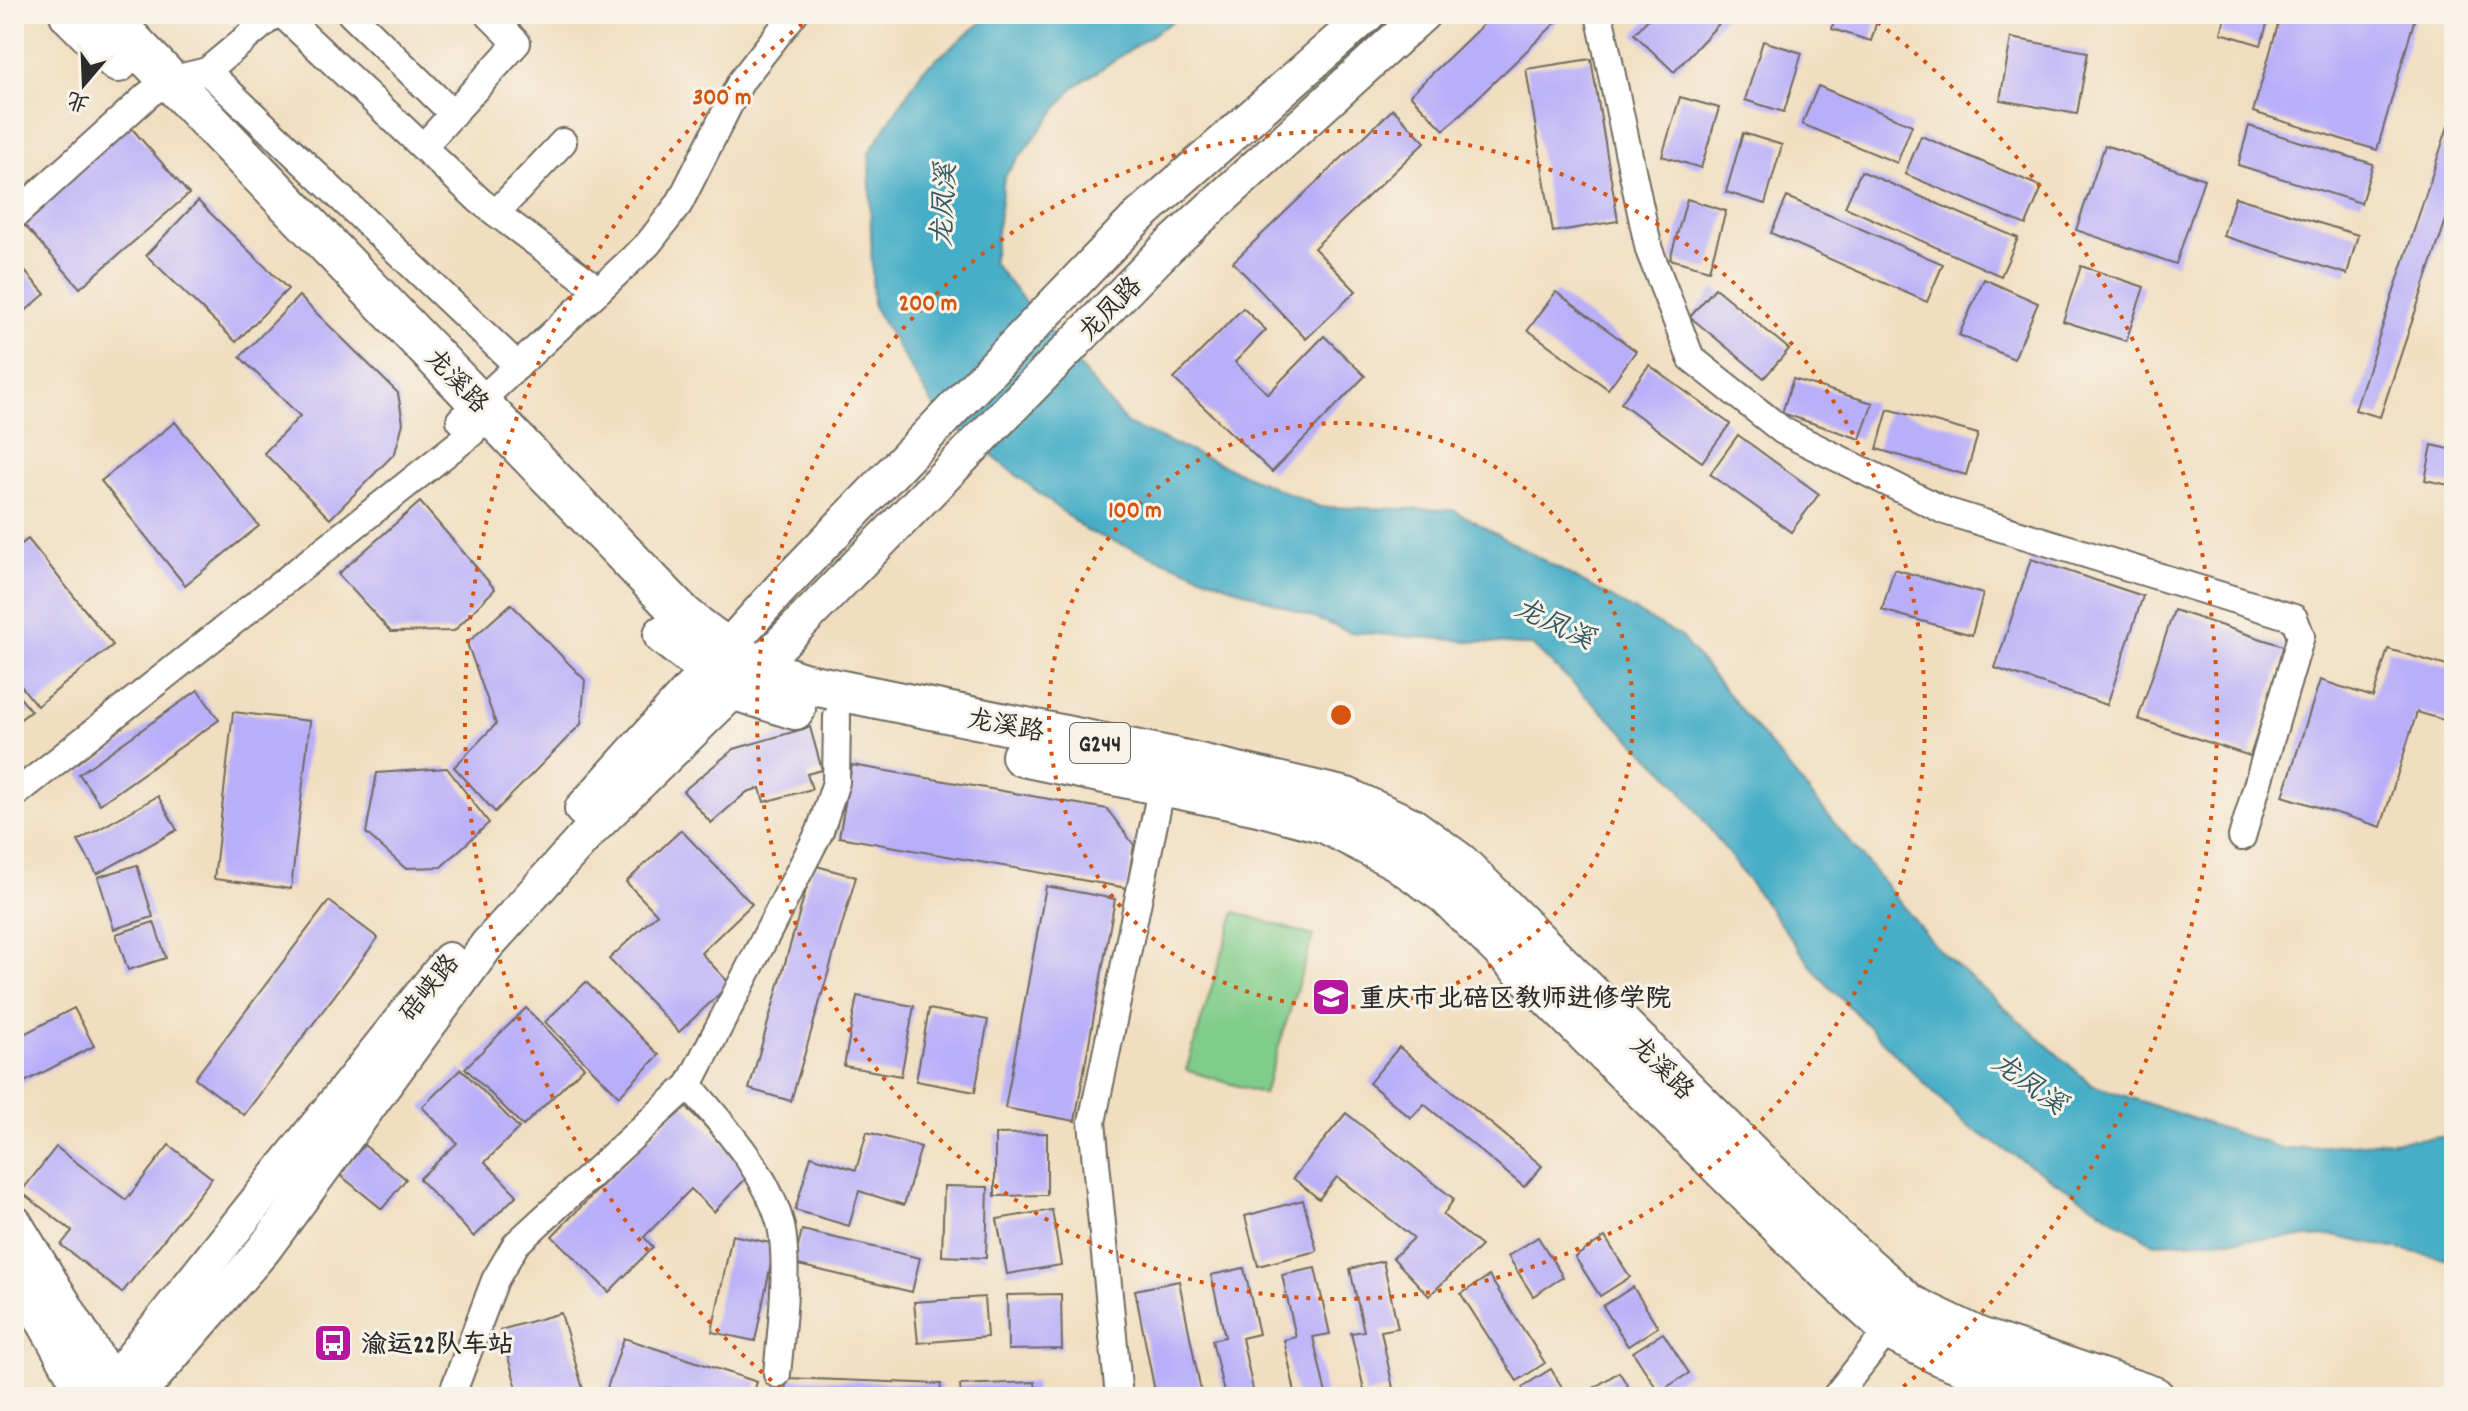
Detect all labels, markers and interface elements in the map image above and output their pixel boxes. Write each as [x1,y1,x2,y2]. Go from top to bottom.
north arrow [44,44,124,124]
text: 北 [63,81,94,118]
text: 300 m [693,82,751,116]
water label: 龙凤溪 [925,160,969,248]
street label: 龙凤路 [1071,270,1152,351]
text: 200 m [899,288,957,322]
street label: 龙溪路 [415,342,496,423]
text: 100 m [1108,495,1162,529]
water label: 龙凤溪 [1506,591,1601,663]
centre of rings [1327,701,1355,729]
street label: 龙溪路 [964,702,1047,753]
road number: G244 [1070,723,1130,763]
street label: 碚峡路 [392,947,470,1031]
school or university icon: 重庆市北碚区教师进修学院 [1310,976,1352,1018]
place label: 重庆市北碚区教师进修学院 [1359,982,1671,1019]
street label: 龙溪路 [1620,1029,1701,1110]
water label: 龙凤溪 [1981,1045,2074,1128]
bus stop icon: 渝运22队车站 [312,1322,354,1364]
place label: 渝运22队车站 [361,1328,514,1365]

